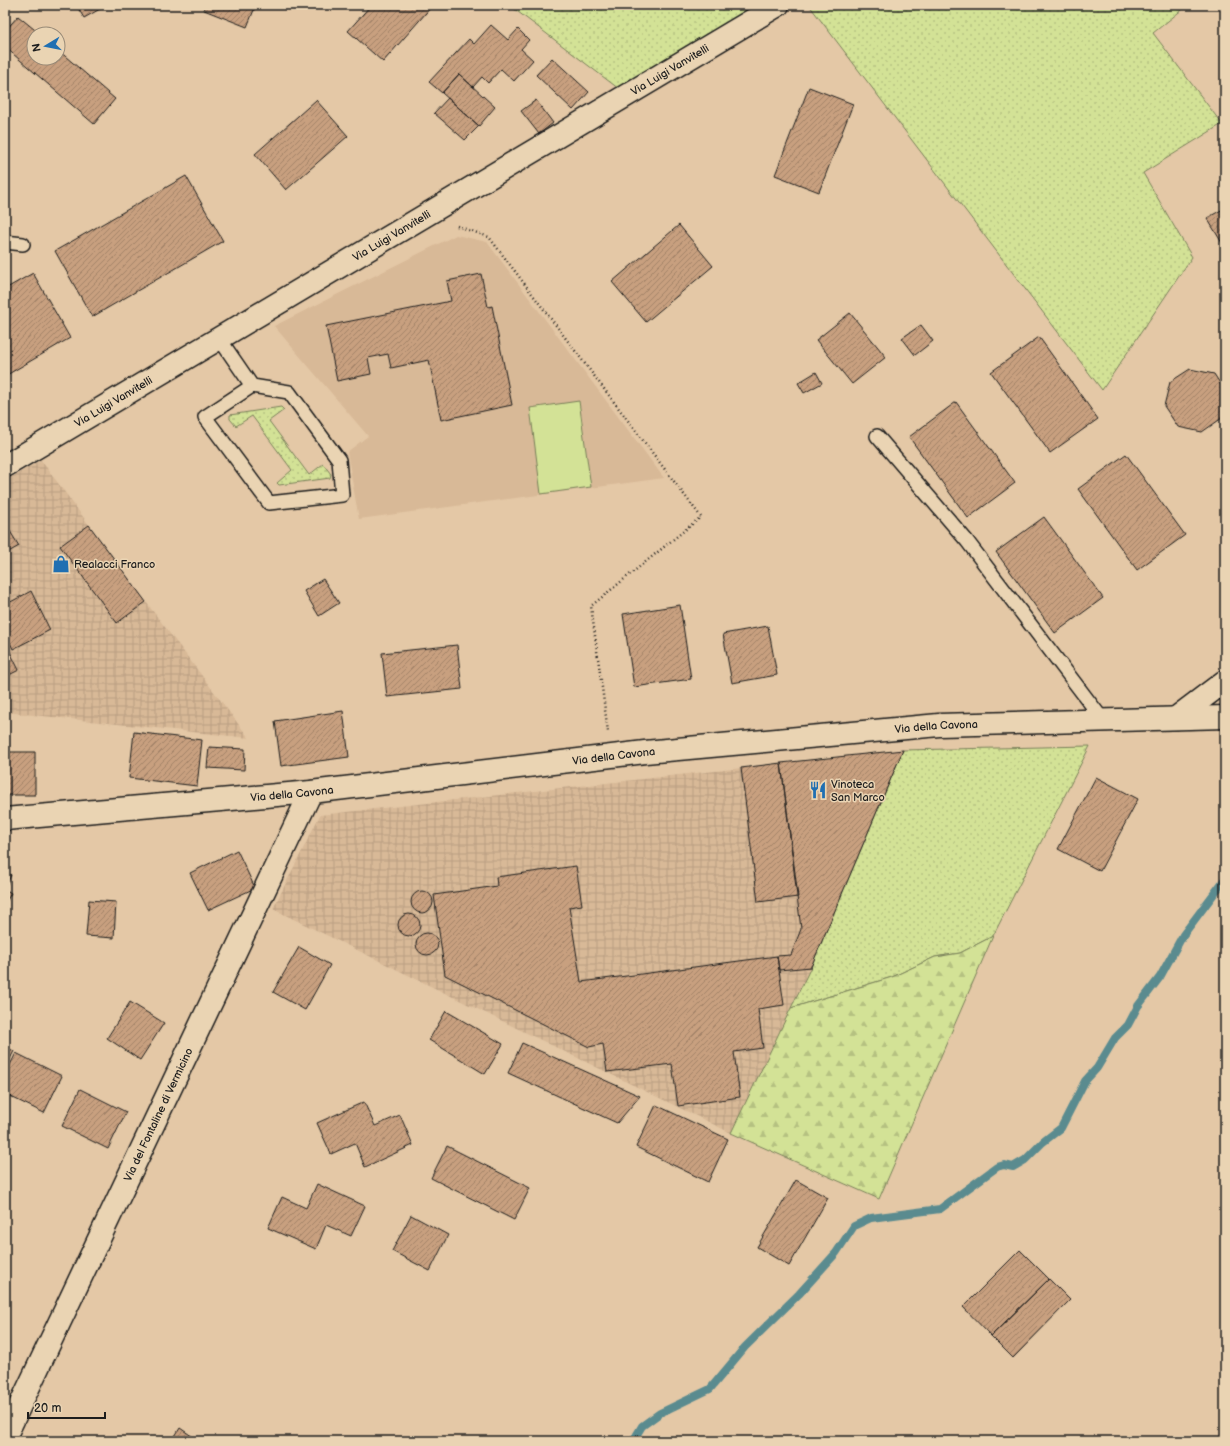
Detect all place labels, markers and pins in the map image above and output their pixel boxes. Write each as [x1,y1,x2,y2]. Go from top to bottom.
shop icon: Realacci Franco [51,554,71,574]
place label: Realacci Franco [74,558,155,571]
place label: Vinoteca San Marco [831,778,885,804]
restaurant icon: Vinoteca San Marco [808,780,828,800]

